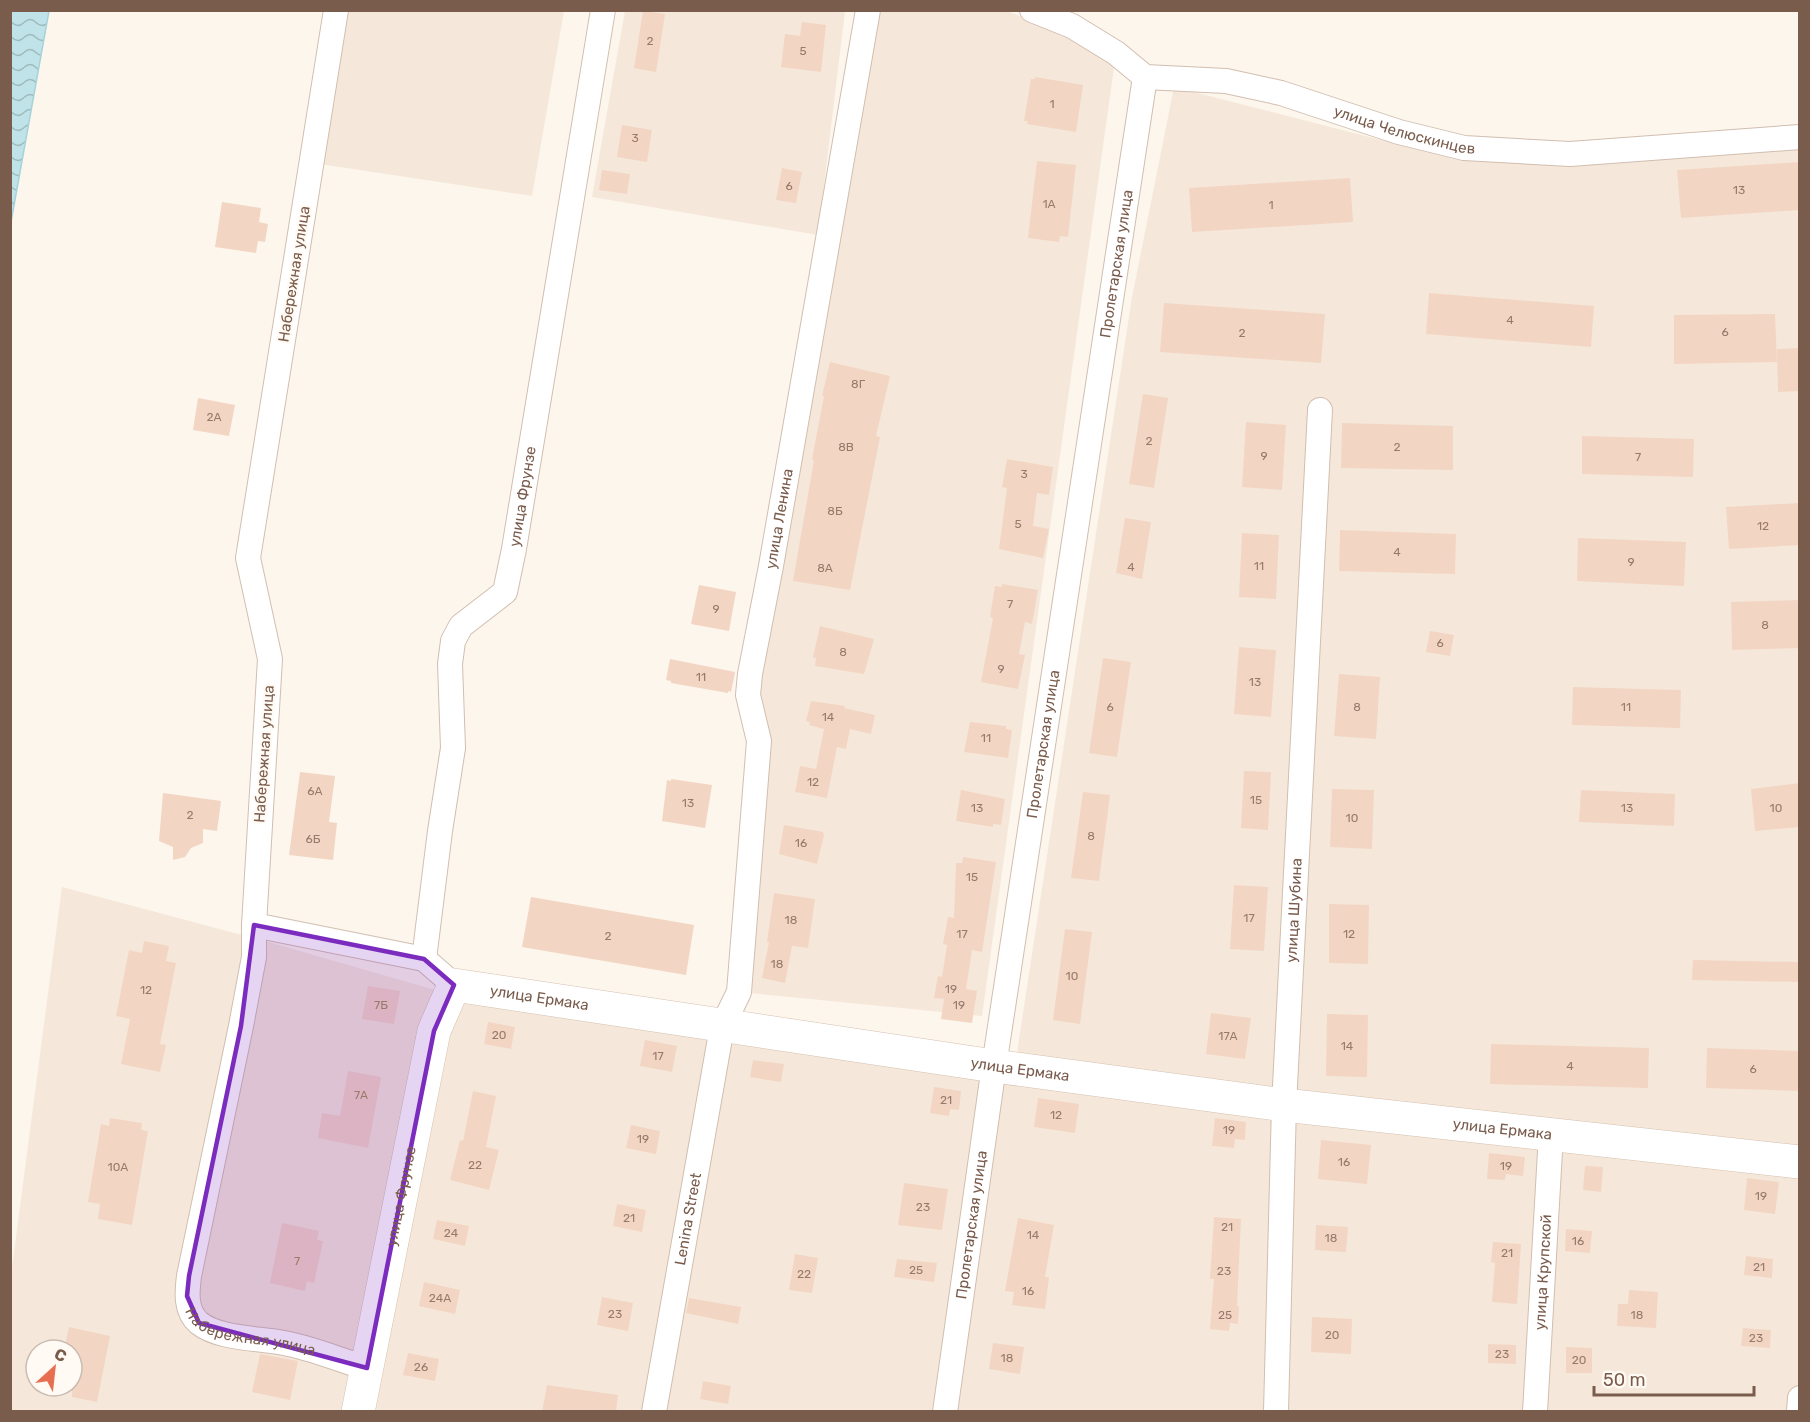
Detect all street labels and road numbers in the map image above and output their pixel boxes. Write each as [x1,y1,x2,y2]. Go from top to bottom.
street label: улица Челюскинцев [1331,102,1476,158]
street label: Пролетарская улица [1096,188,1137,339]
street label: Набережная улица [274,205,314,343]
street label: улица Фрунзе [505,445,540,548]
street label: улица Ленина [762,467,797,570]
street label: Пролетарская улица [1023,669,1063,820]
street label: Набережная улица [250,685,278,823]
street label: улица Шубина [1282,858,1306,963]
street label: улица Ермака [489,982,590,1014]
street label: улица Ермака [969,1054,1071,1085]
street label: улица Ермака [1452,1115,1553,1144]
street label: улица Фрунзе [382,1145,420,1248]
street label: Пролетарская улица [952,1149,991,1300]
street label: Lenina Street [671,1171,705,1267]
street label: улица Крупской [1531,1214,1555,1331]
street label: Набережная улица [181,1305,318,1360]

